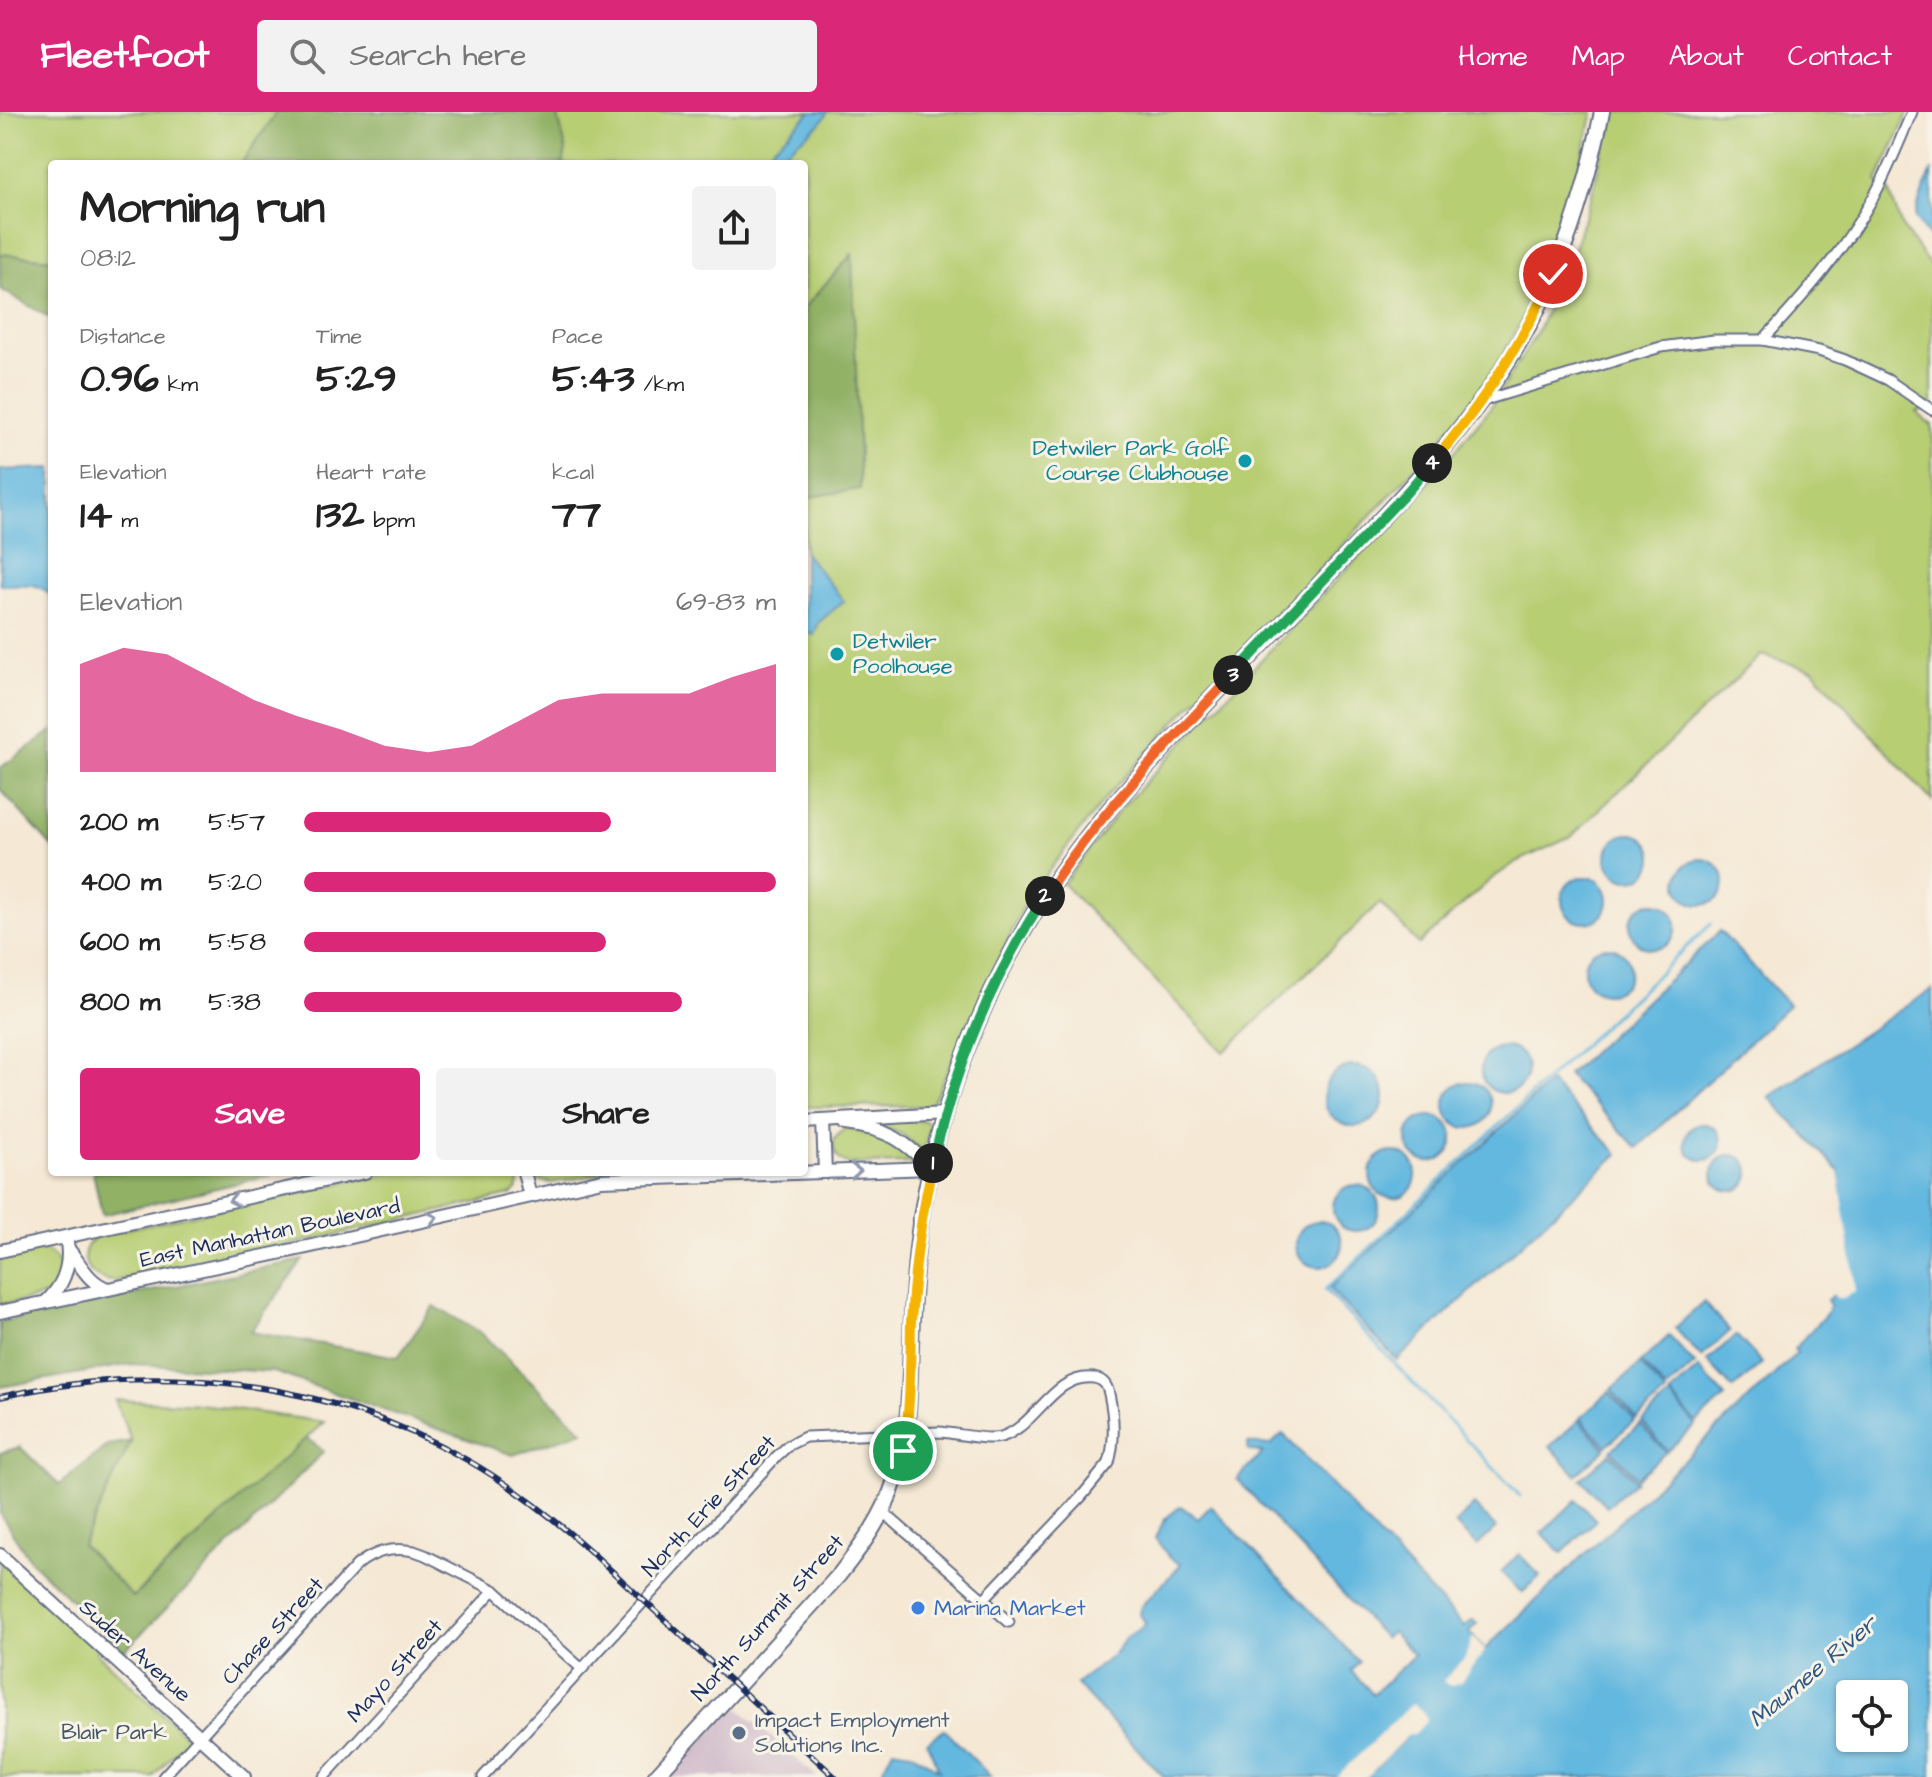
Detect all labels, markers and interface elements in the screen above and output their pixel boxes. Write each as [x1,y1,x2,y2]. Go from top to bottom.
search box [257,20,817,92]
text: Fleetfoot [40,30,209,82]
icon: search [285,34,329,78]
text: Search here [349,35,527,77]
text: Home [1458,37,1528,76]
text: Map [1572,37,1625,76]
text: About [1669,37,1744,76]
text: Contact [1788,37,1892,76]
text: Morning run [80,179,325,240]
button: share [692,186,776,270]
text: 08:12 [80,240,136,276]
pin [1519,240,1587,308]
icon: check [1531,252,1575,296]
text: Distance [80,321,166,352]
text: Time [316,321,362,352]
text: Pace [552,321,603,352]
text: 0.96 [80,352,159,407]
text: 5:29 [316,352,397,407]
text: 5:43 [552,352,635,407]
text: km [159,369,198,400]
text: /km [635,369,684,400]
place label: Detwiler Park Golf Course Clubhouse [1033,433,1230,489]
pin: 4 [1412,443,1452,483]
text: 4 [1425,447,1439,478]
marker: Detwiler Park Golf Course Clubhouse [1236,452,1254,470]
text: Elevation [80,457,167,488]
text: Heart rate [316,457,426,488]
text: kcal [552,457,594,488]
text: 14 [80,488,112,543]
text: 132 [316,488,364,543]
text: 77 [552,488,601,543]
text: m [112,505,138,536]
text: bpm [364,505,415,536]
text: Elevation [80,584,182,620]
text: 69–83 m [676,584,776,620]
place label: Detwiler Poolhouse [853,626,953,682]
marker: Detwiler Poolhouse [828,645,846,663]
pin: 3 [1213,655,1253,695]
text: 3 [1227,659,1239,690]
text: 200 m [80,804,158,840]
text: 5:57 [208,804,265,840]
text: 400 m [80,864,161,900]
text: 5:20 [208,864,262,900]
pin: 2 [1025,876,1065,916]
text: 2 [1039,880,1051,911]
text: 600 m [80,924,160,960]
text: 5:58 [208,924,266,960]
text: 800 m [80,984,160,1020]
text: 5:38 [208,984,261,1020]
button: Save [80,1068,420,1160]
button: Share [436,1068,776,1160]
pin: 1 [913,1143,953,1183]
text: 1 [932,1147,934,1178]
one-way arrow [850,1163,863,1180]
street label: East Manhattan Boulevard [137,1190,403,1276]
one-way arrow [227,1191,241,1208]
one-way arrow [425,1210,438,1227]
pin [869,1417,937,1485]
street label: North Erie Street [635,1428,783,1584]
icon: arrive [881,1429,925,1473]
street label: North Summit Street [684,1528,852,1708]
street label: Chase Street [215,1570,331,1692]
street label: Suder Avenue [72,1592,198,1710]
place label: Marina Market [934,1593,1086,1624]
marker: Marina Market [909,1599,927,1617]
water label: Maumee River [1742,1606,1887,1736]
street label: Mayo Street [340,1612,451,1731]
map controls [1836,1680,1908,1752]
button: locate [1836,1680,1908,1752]
place label: Impact Employment Solutions Inc. [755,1705,950,1761]
park label: Blair Park [61,1717,167,1748]
marker: Impact Employment Solutions Inc. [730,1724,748,1742]

